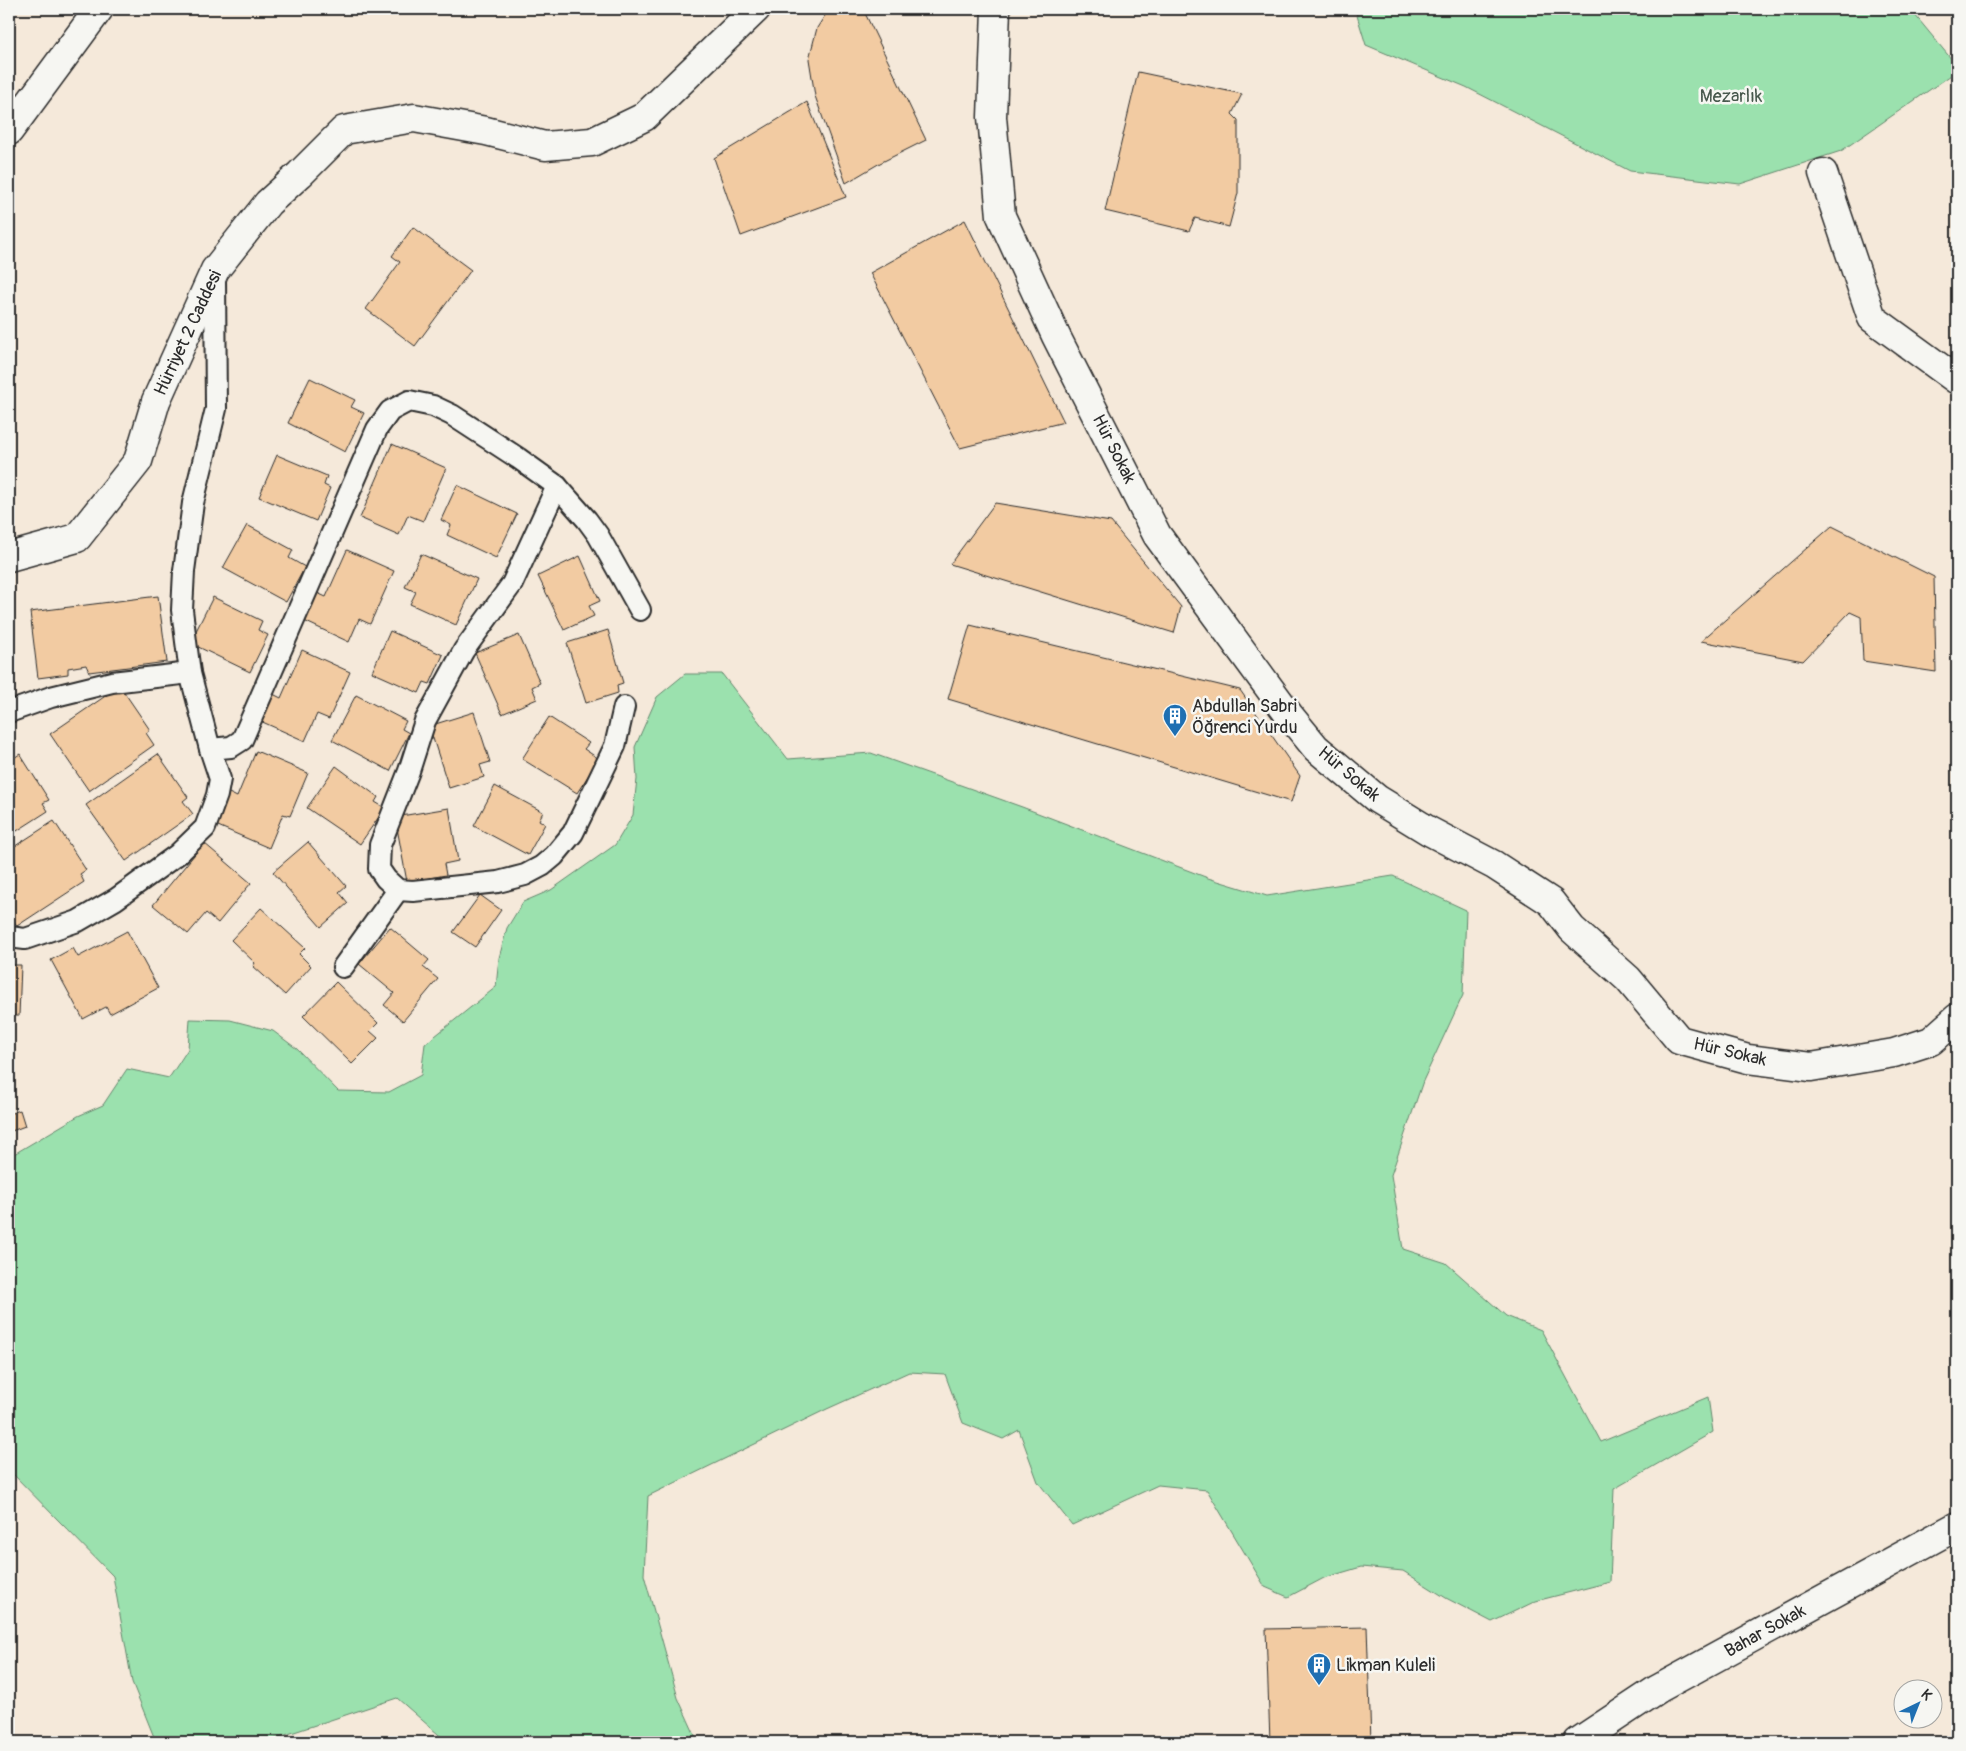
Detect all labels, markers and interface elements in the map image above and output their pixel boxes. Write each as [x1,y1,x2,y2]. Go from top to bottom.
park label: Mezarlık [1700,85,1763,108]
street label: Hürriyet 2 Caddesi [149,267,227,399]
street label: Hür Sokak [1087,411,1141,488]
place label: Abdullah Sabri Öğrenci Yurdu [1192,695,1298,739]
building icon: Abdullah Sabri Öğrenci Yurdu [1162,703,1188,737]
street label: Hür Sokak [1313,741,1385,807]
street label: Hür Sokak [1691,1032,1769,1072]
street label: Bahar Sokak [1720,1599,1810,1663]
building icon: Likman Kuleli [1306,1652,1332,1686]
place label: Likman Kuleli [1336,1654,1435,1677]
north arrow [1894,1678,1944,1728]
text: K [1918,1686,1936,1704]

